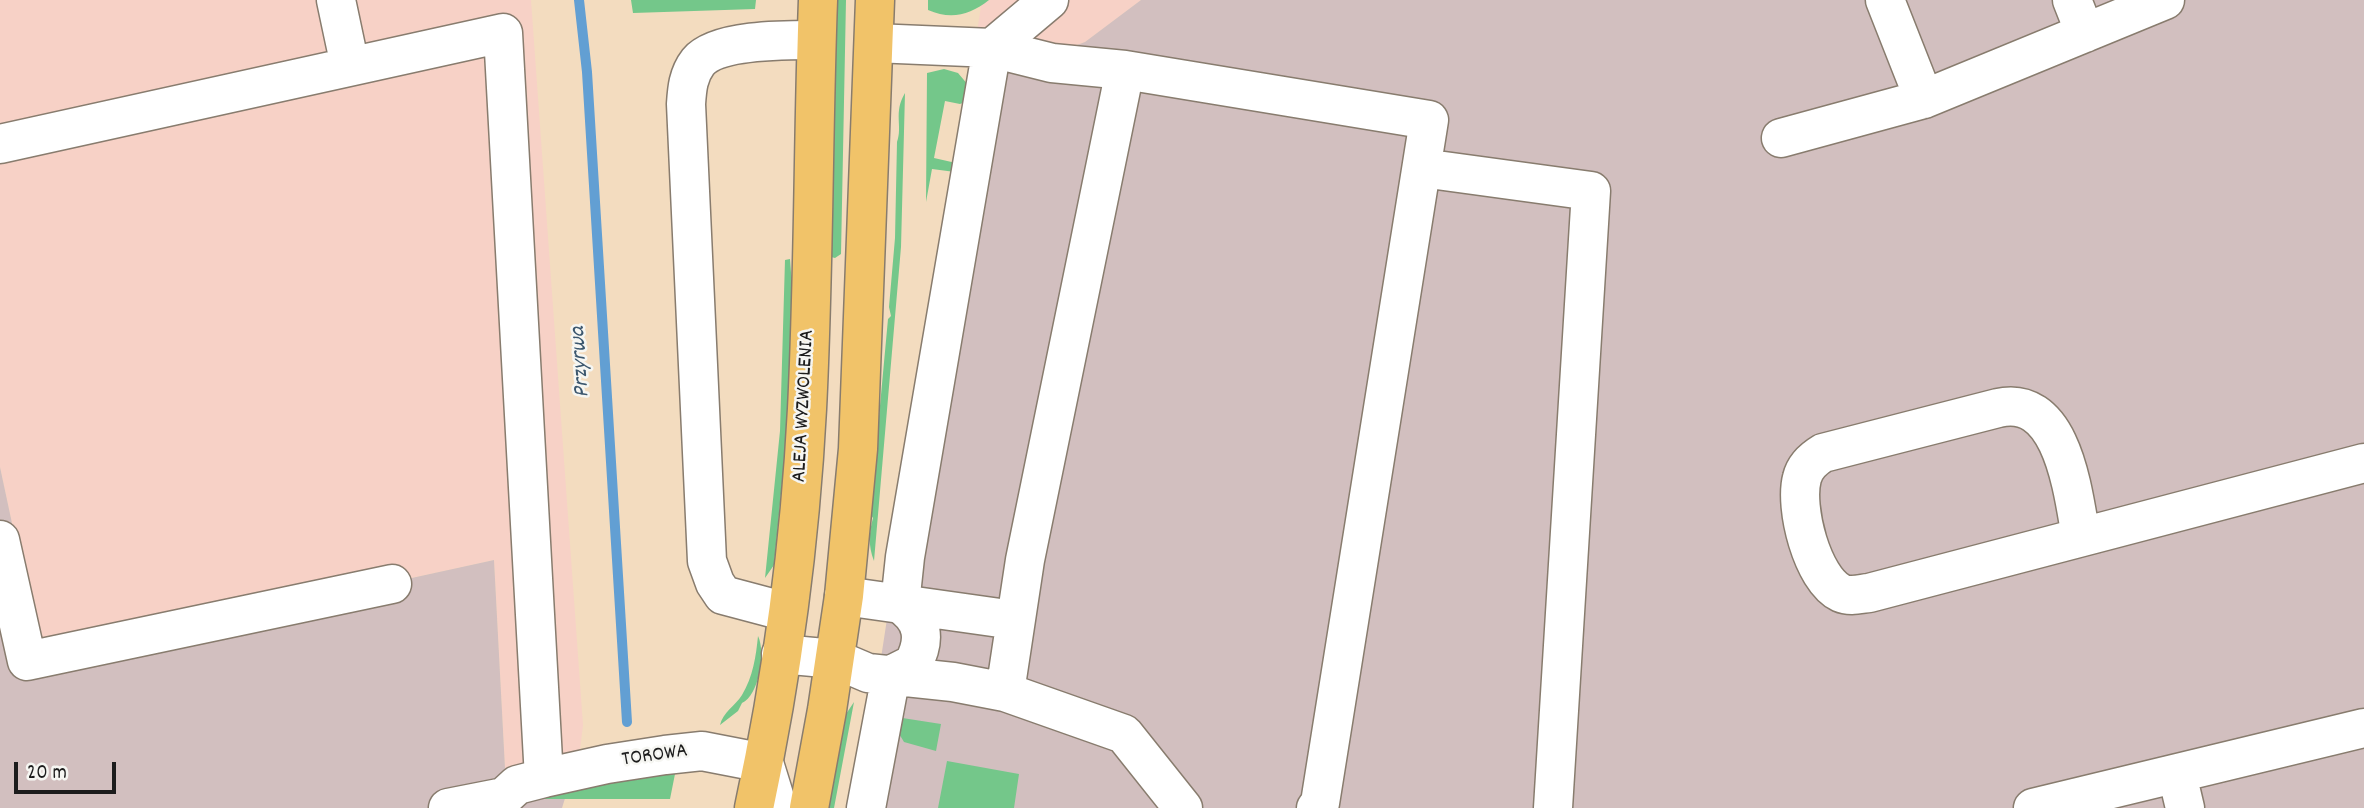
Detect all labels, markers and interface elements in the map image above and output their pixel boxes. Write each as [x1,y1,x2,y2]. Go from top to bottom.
water label: Przyrwa [566,326,598,398]
street label: ALEJA WYZWOLENIA [788,329,822,483]
street label: TOROWA [620,740,690,774]
scale bar [18,748,119,792]
text: 20 m [27,759,67,789]

